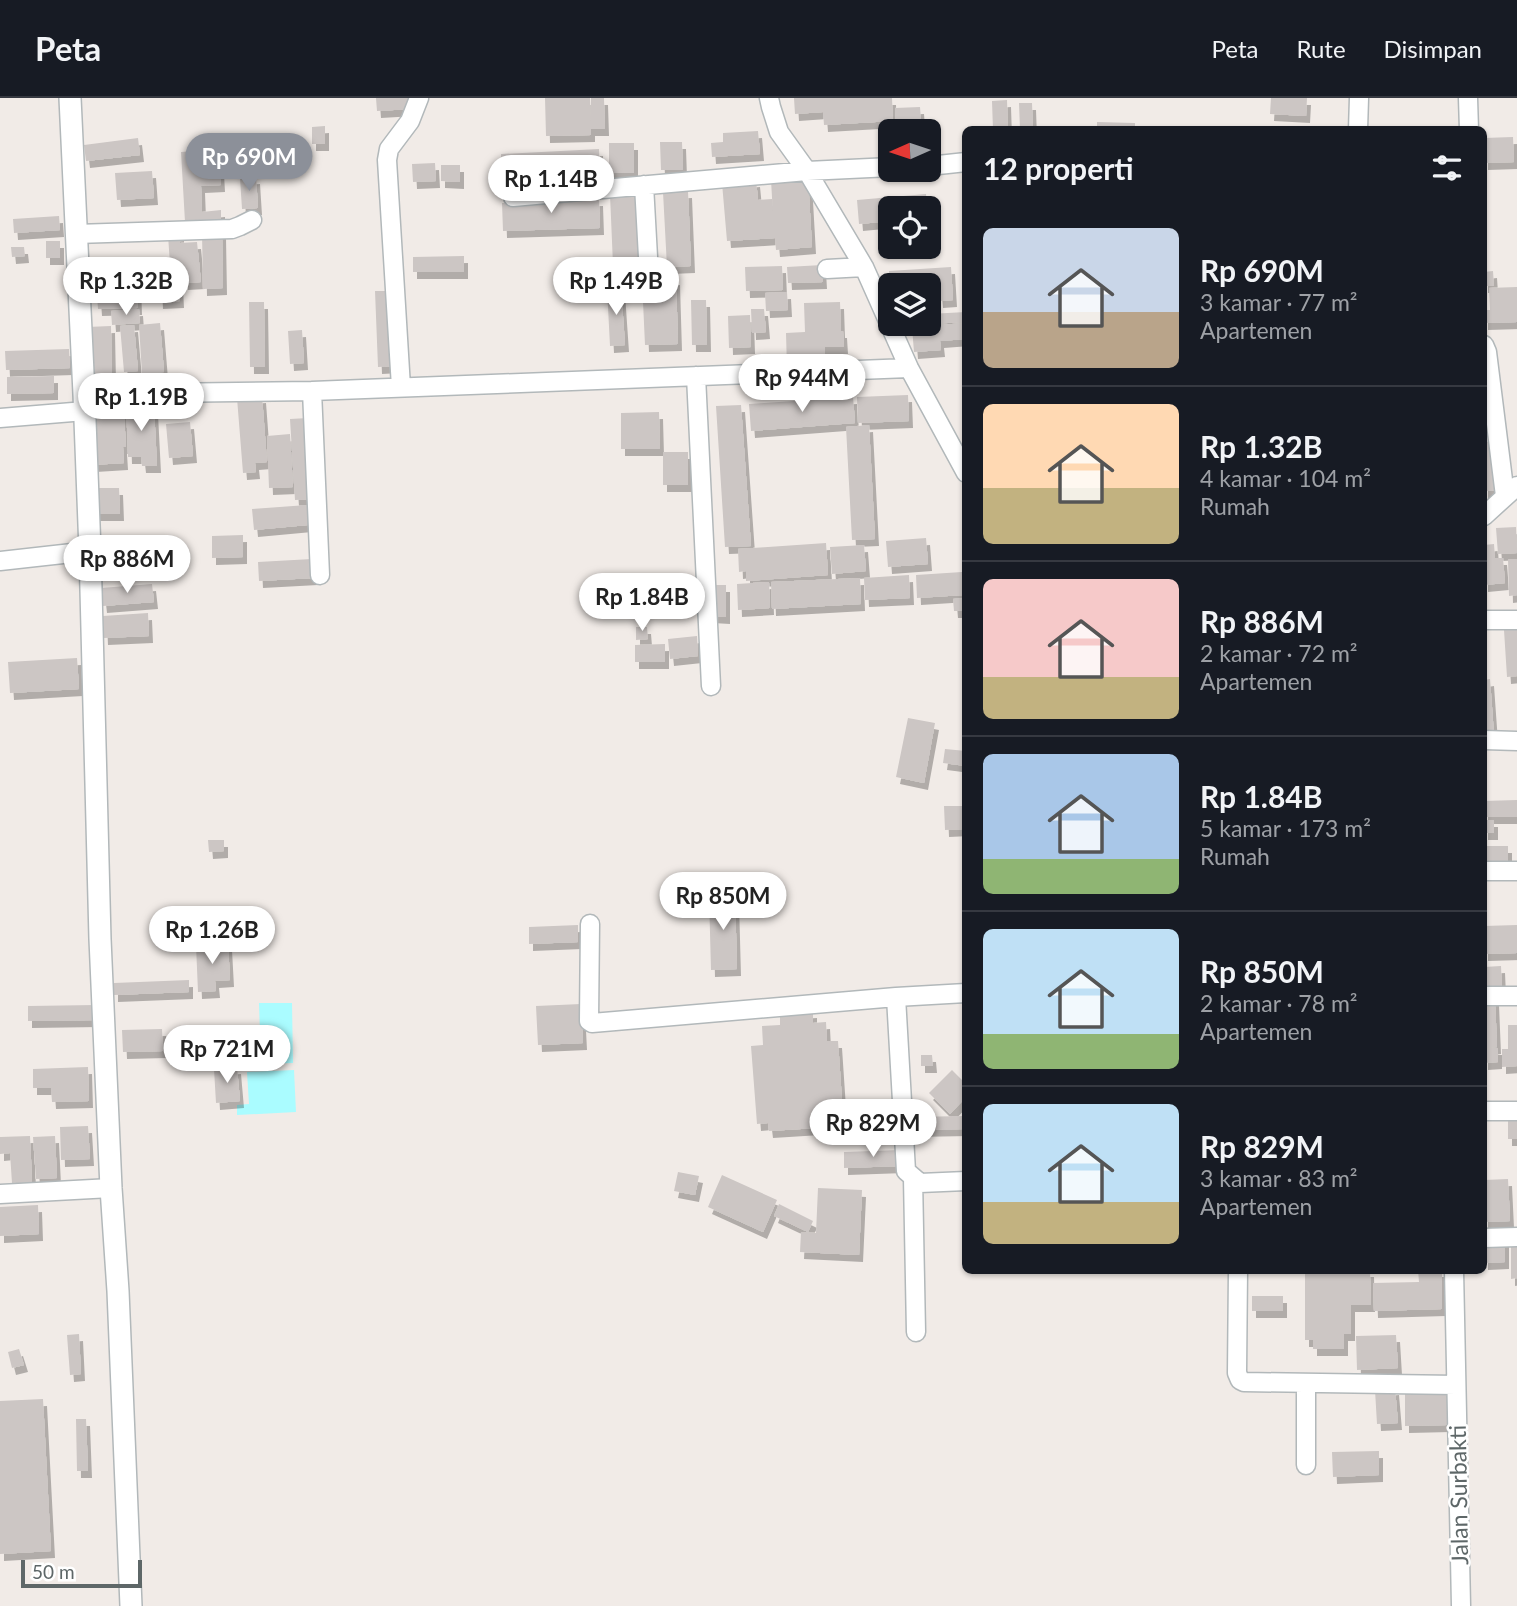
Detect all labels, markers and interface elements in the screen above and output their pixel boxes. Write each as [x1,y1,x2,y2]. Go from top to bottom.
text: Peta [35,28,101,68]
text: Peta [1212,34,1258,63]
text: Rute [1296,34,1346,63]
text: Disimpan [1384,34,1482,63]
north arrow [878,119,942,182]
map controls [878,119,941,336]
pin: Rp 690M [184,134,314,193]
text: Rp 690M [201,142,297,170]
icon: filters [1428,149,1466,187]
text: 12 properti [983,150,1134,186]
pin: Rp 1.14B [479,156,623,215]
text: Rp 1.14B [504,164,598,192]
button: locate [878,196,941,259]
text: Rp 690M [1200,252,1324,288]
icon: home [1039,256,1123,340]
pin: Rp 1.32B [54,258,198,317]
pin: Rp 1.49B [544,258,688,317]
text: Rp 1.32B [79,266,173,294]
text: Rp 1.49B [569,266,663,294]
button: layers [878,273,941,336]
text: 3 kamar · 77 m² [1200,288,1358,316]
text: Apartemen [1200,316,1312,344]
pin: Rp 944M [737,354,867,414]
text: Rp 944M [754,363,850,391]
pin: Rp 1.19B [69,374,213,433]
text: Rp 1.19B [94,382,188,410]
text: Rp 1.32B [1200,428,1323,464]
icon: home [1039,432,1123,516]
text: 4 kamar · 104 m² [1200,464,1371,492]
text: Rumah [1200,492,1270,520]
pin: Rp 886M [62,536,192,595]
text: Rp 886M [79,544,175,572]
pin: Rp 1.84B [570,574,714,633]
text: Rp 1.84B [595,582,689,610]
text: Rp 886M [1200,603,1324,639]
icon: home [1039,607,1123,691]
text: 2 kamar · 72 m² [1200,639,1358,667]
text: Apartemen [1200,667,1312,695]
text: Rp 1.84B [1200,778,1323,814]
icon: home [1039,782,1123,866]
text: 5 kamar · 173 m² [1200,814,1371,842]
text: Rumah [1200,842,1270,870]
pin: Rp 850M [658,872,788,932]
text: Rp 850M [675,881,771,909]
pin: Rp 1.26B [140,906,284,966]
text: Rp 1.26B [165,915,259,943]
text: Rp 850M [1200,953,1324,989]
icon: home [1039,957,1123,1041]
text: 2 kamar · 78 m² [1200,989,1358,1017]
text: Apartemen [1200,1017,1312,1045]
pin: Rp 721M [162,1026,292,1085]
text: Rp 721M [179,1034,275,1062]
pin: Rp 829M [808,1100,938,1159]
text: Rp 829M [825,1108,921,1136]
text: Rp 829M [1200,1128,1324,1164]
icon: home [1039,1132,1123,1216]
text: 3 kamar · 83 m² [1200,1164,1358,1192]
text: Apartemen [1200,1192,1312,1220]
street label: Jalan Surbakti [1443,1425,1473,1565]
scale bar [21,1557,142,1589]
text: 50 m [32,1560,75,1583]

